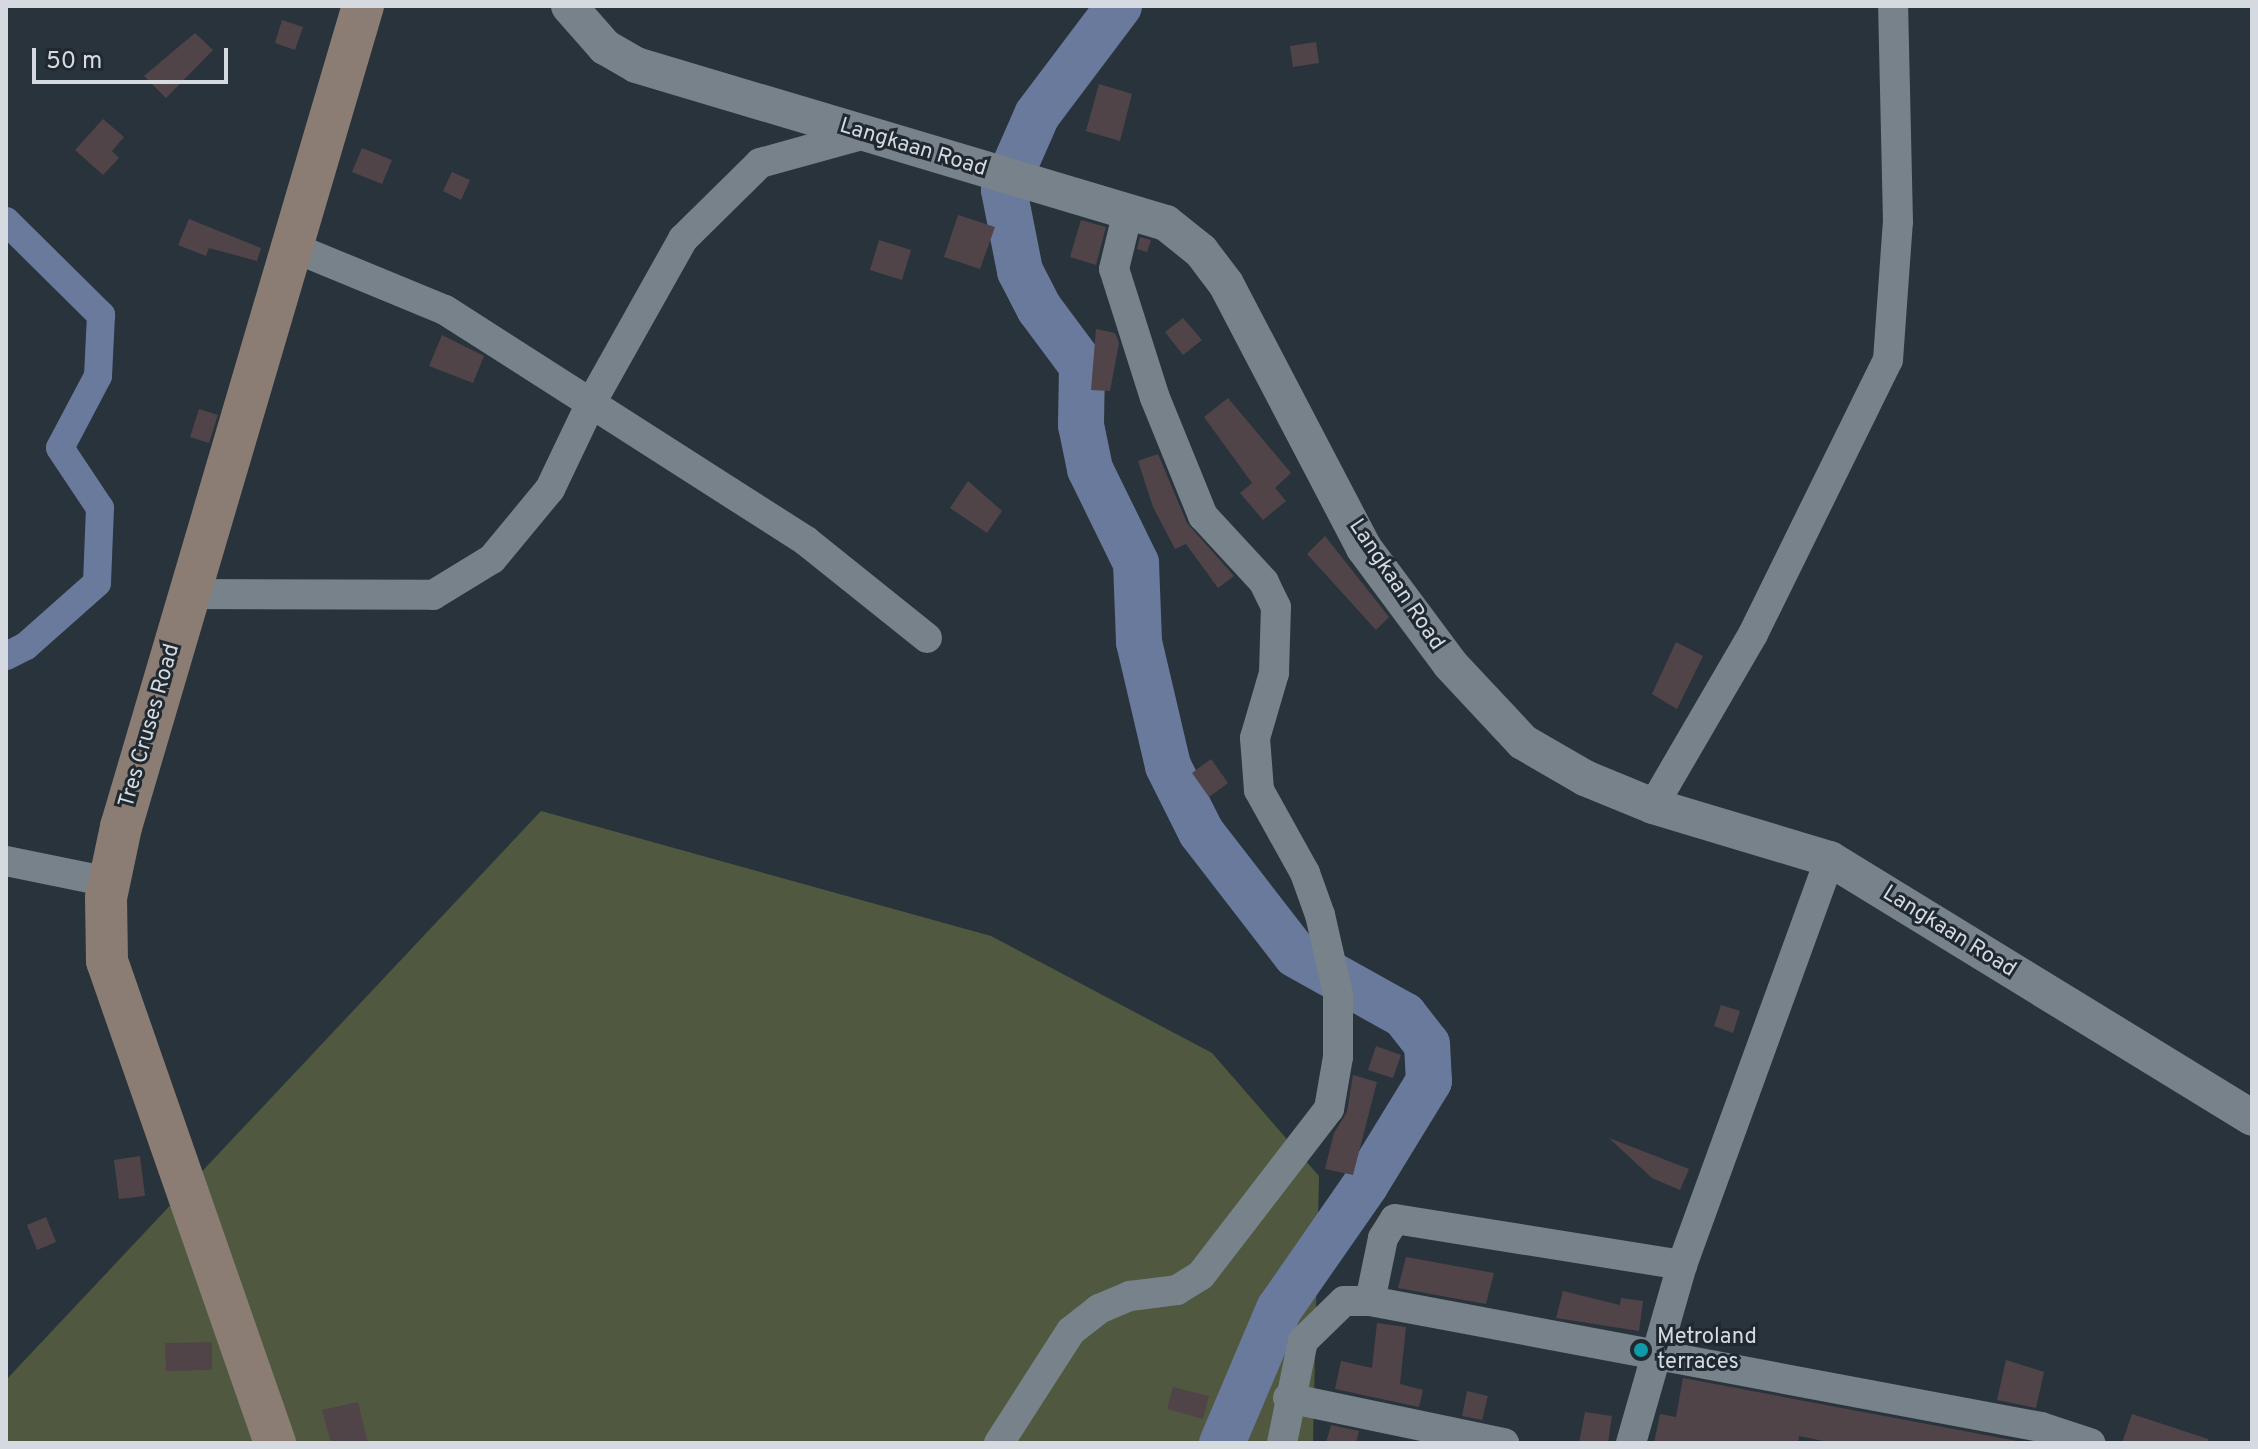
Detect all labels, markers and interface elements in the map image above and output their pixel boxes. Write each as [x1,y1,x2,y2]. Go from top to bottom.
scale bar [36,32,232,82]
text: 50 m [46,47,102,77]
street label: Langkaan Road [836,113,990,183]
street label: Langkaan Road [1342,514,1450,656]
street label: Tres Cruses Road [114,641,186,811]
street label: Langkaan Road [1877,880,2021,984]
place label: Metroland terraces [1657,1324,1757,1376]
marker: Metroland terraces [1632,1341,1650,1359]

